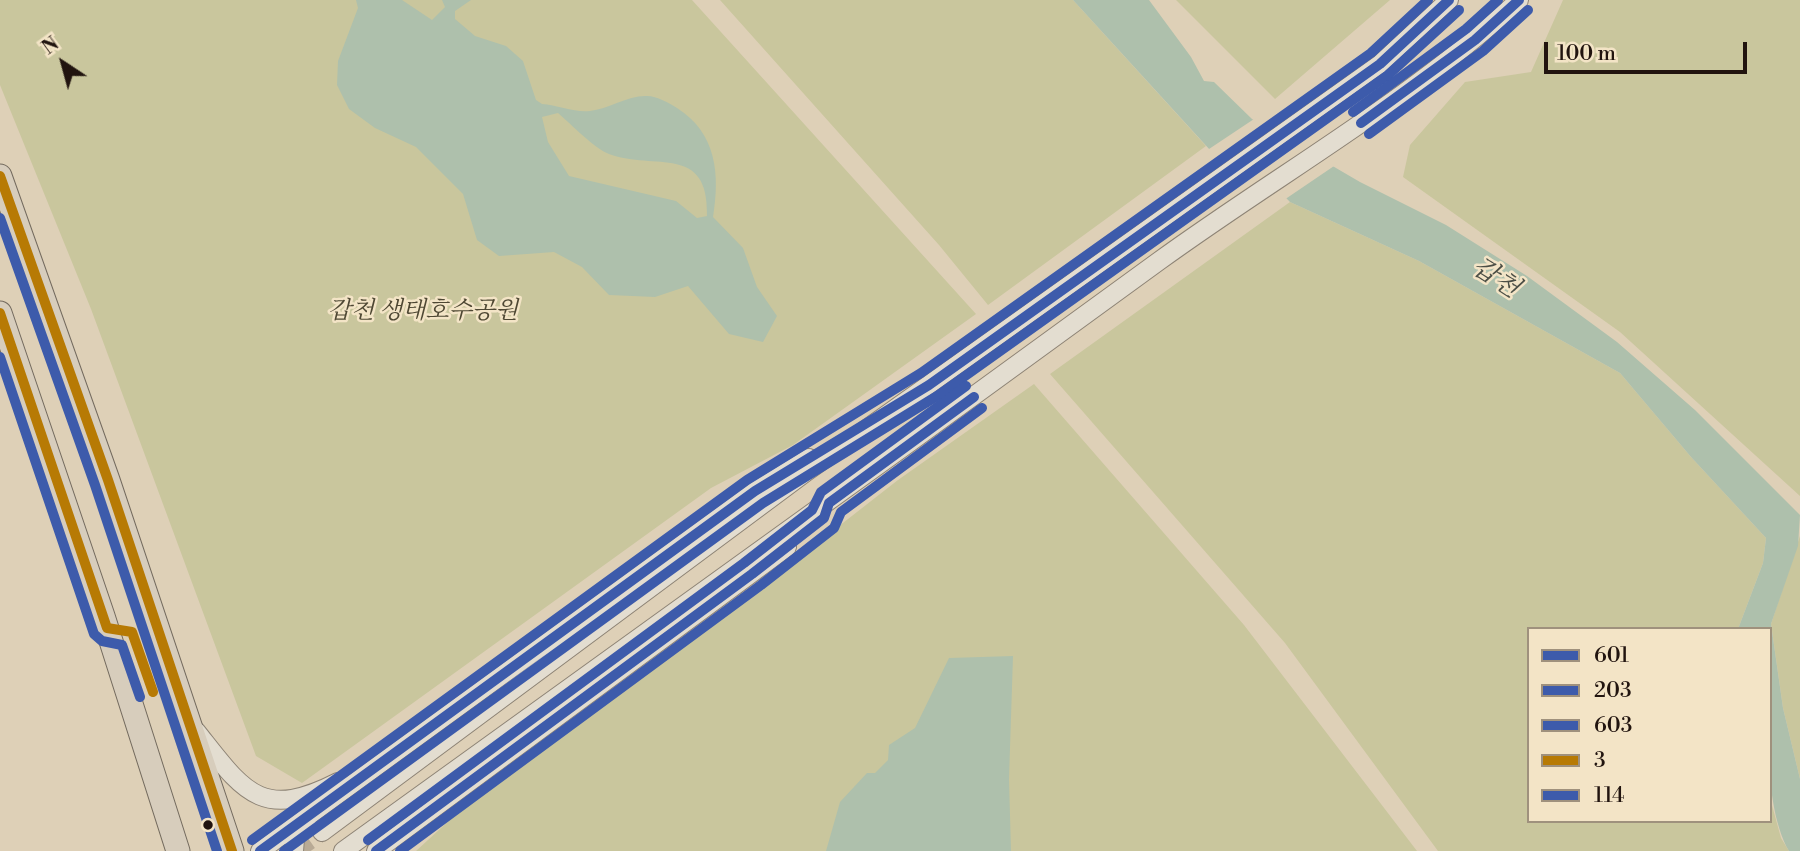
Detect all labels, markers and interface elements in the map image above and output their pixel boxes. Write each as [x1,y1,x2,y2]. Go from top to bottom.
north arrow [28,28,98,98]
scale bar [1548,28,1751,72]
text: N [38,32,64,60]
text: 100 m [1557,41,1616,67]
water label: 갑천 [1465,252,1525,306]
park label: 갑천 생태호수공원 [328,298,518,326]
legend [1527,627,1772,823]
text: 601 [1594,643,1629,669]
text: 203 [1594,678,1632,704]
text: 603 [1594,713,1632,739]
text: 3 [1594,748,1606,774]
text: 114 [1594,783,1624,809]
unlabelled marker [201,818,215,832]

